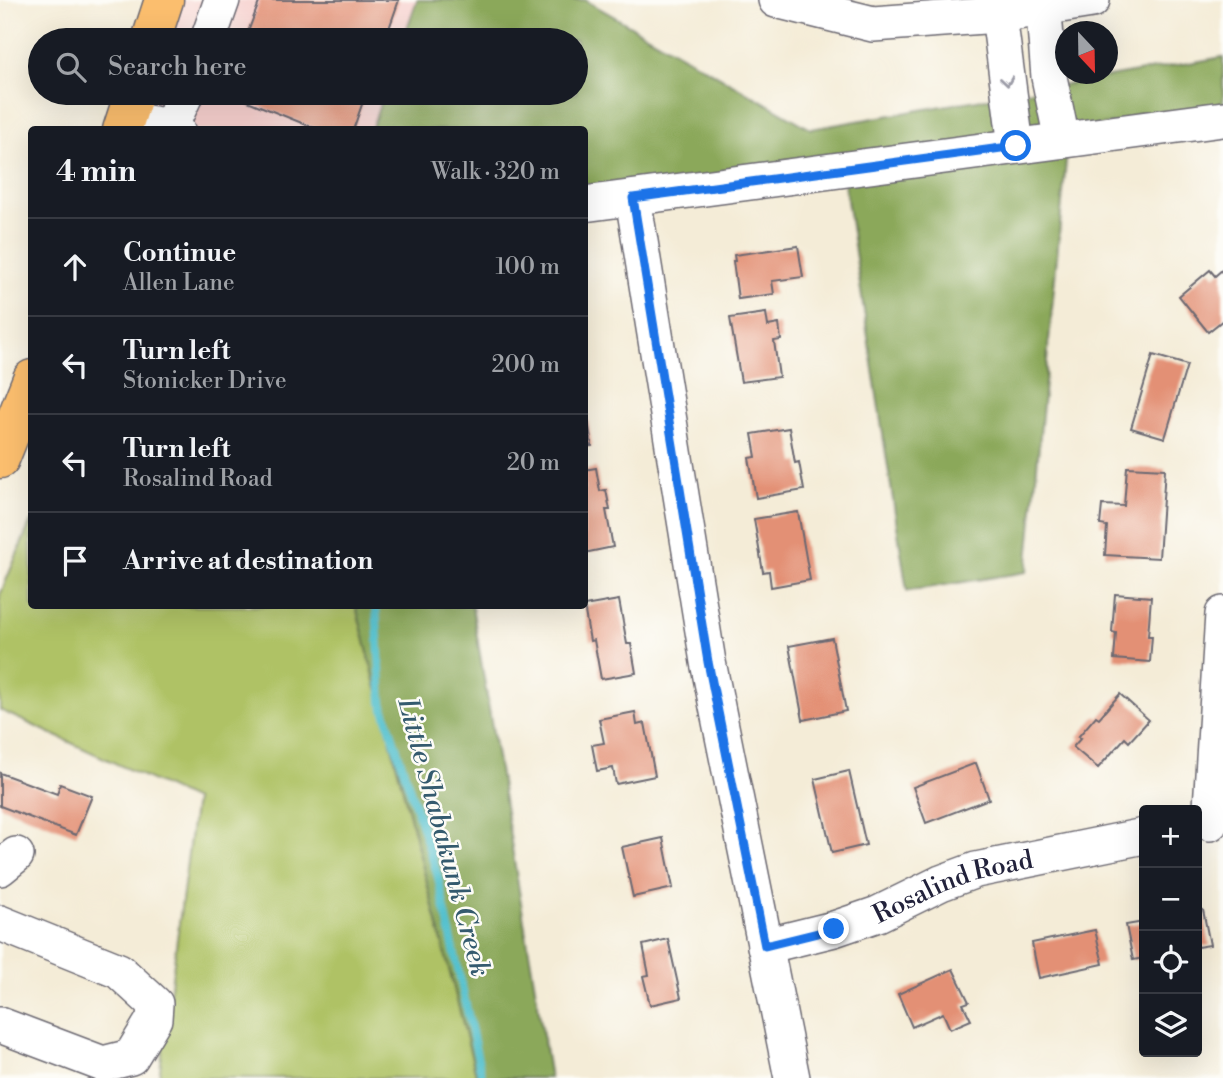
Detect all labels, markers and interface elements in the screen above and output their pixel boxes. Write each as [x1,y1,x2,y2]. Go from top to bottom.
north arrow [1055,21,1118,84]
search box [28,28,588,105]
icon: search [52,48,90,86]
text: Search here [108,51,247,83]
one-way arrow [999,75,1014,87]
route start [1000,130,1031,161]
text: 4 min [56,153,136,191]
text: Walk · 320 m [431,158,560,186]
text: Continue [123,237,236,269]
icon: ahead [56,248,94,286]
text: 100 m [495,253,560,281]
text: Allen Lane [123,269,235,297]
text: Turn left [123,335,231,367]
icon: left [56,346,94,384]
text: 200 m [492,351,560,379]
text: Stonicker Drive [123,367,287,395]
text: Turn left [123,433,231,465]
icon: left [56,444,94,482]
text: 20 m [507,449,560,477]
text: Rosalind Road [123,465,273,493]
icon: arrive [56,542,94,580]
text: Arrive at destination [123,545,373,577]
water label: Little Shabakunk Creek [389,693,498,980]
map controls [1139,805,1202,1057]
button: + [1139,805,1202,868]
street label: Rosalind Road [868,844,1036,931]
button: − [1139,868,1202,931]
route end [818,913,849,944]
button: locate [1139,931,1202,994]
button: layers [1139,994,1202,1057]

